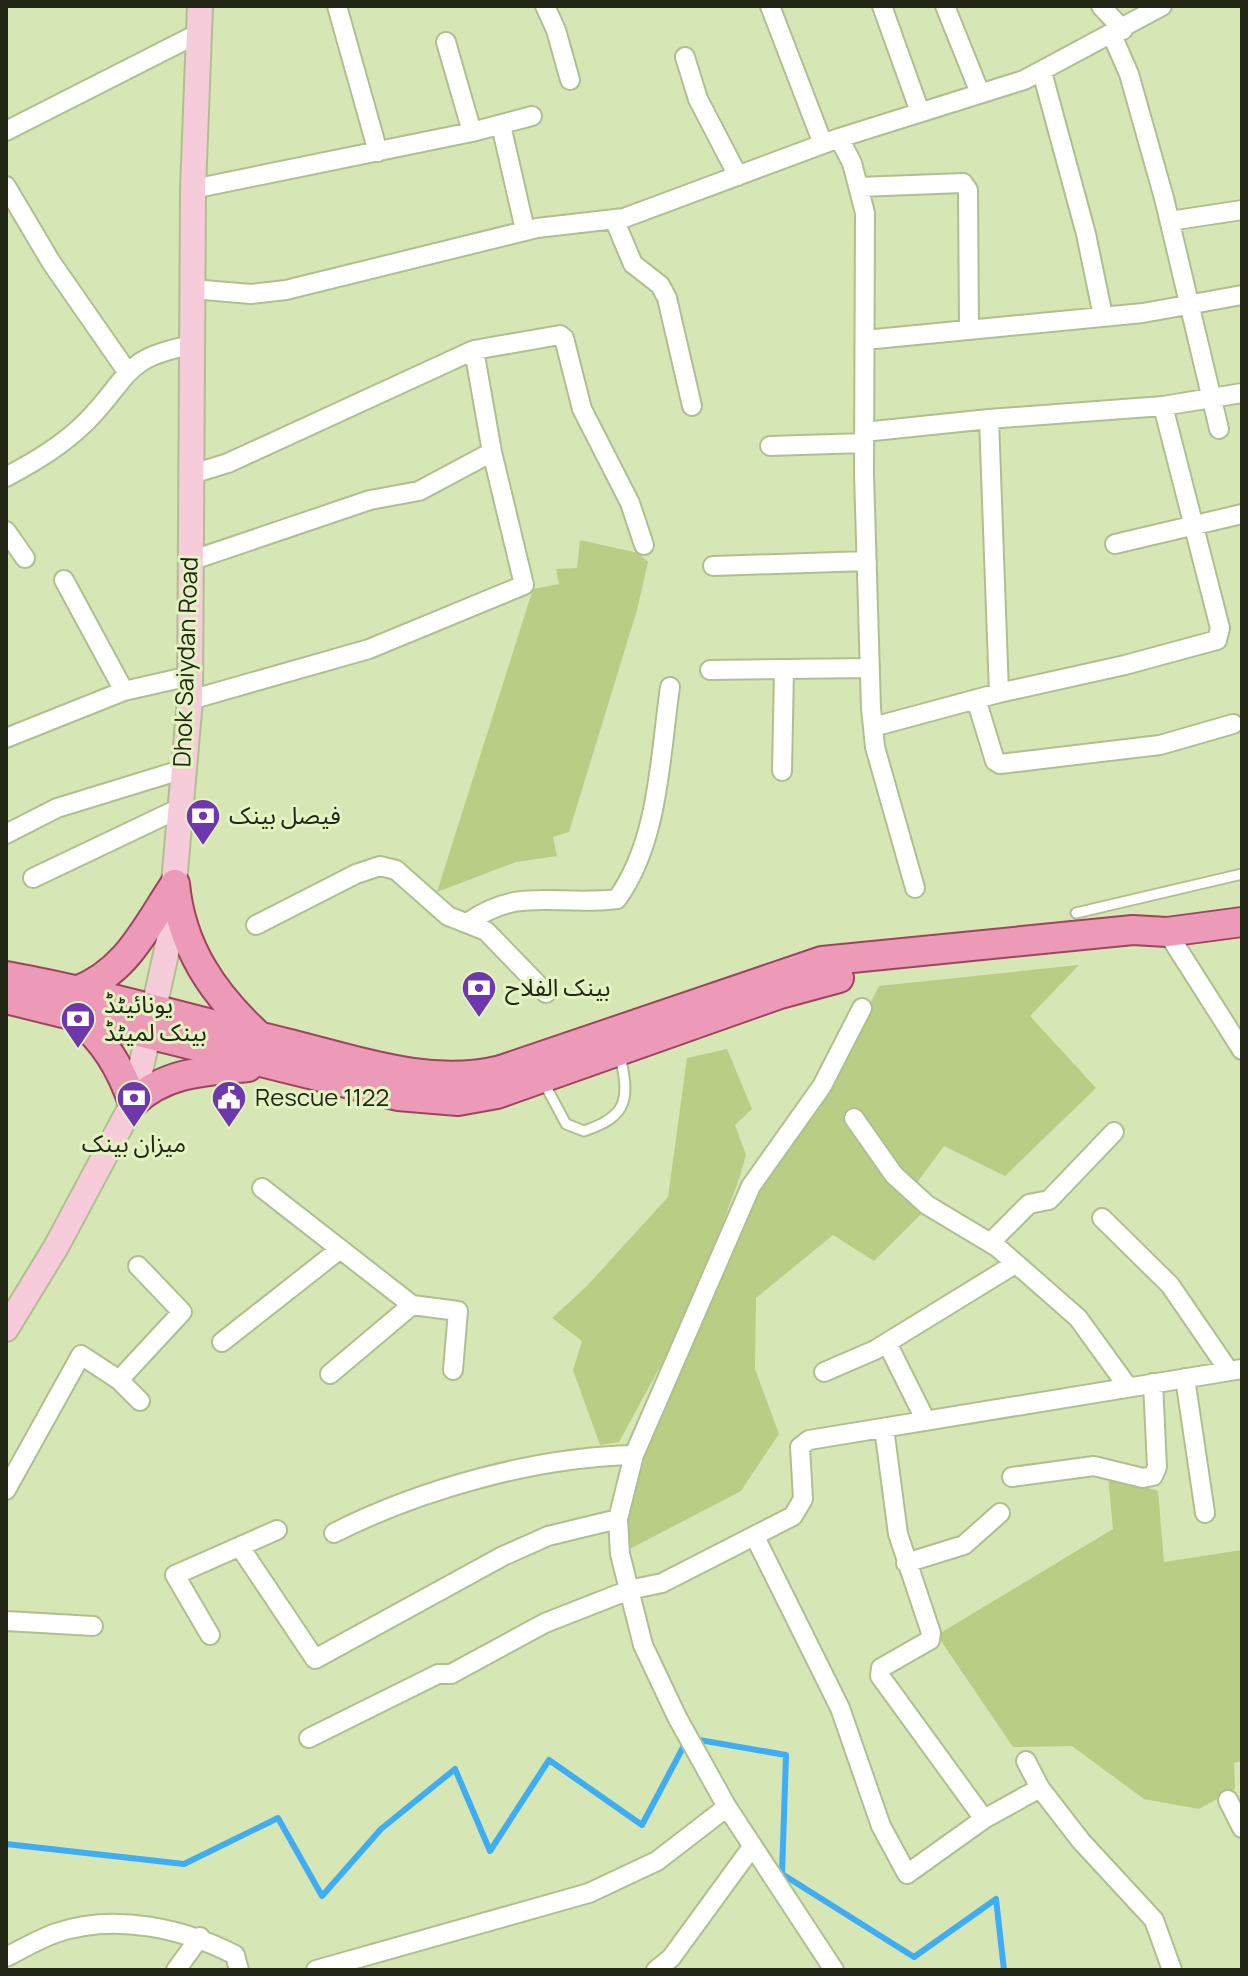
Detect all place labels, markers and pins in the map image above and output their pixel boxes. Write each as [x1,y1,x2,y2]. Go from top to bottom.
bank icon: فیصل بینک [184,797,222,847]
place label: فیصل بینک [229,798,341,831]
bank icon: بینک الفلاح [460,969,498,1019]
place label: بینک الفلاح [505,970,610,1005]
place label: یونائیٹڈ بینک لمیٹڈ [104,987,207,1048]
bank icon: یونائیٹڈ بینک لمیٹڈ [59,1000,97,1050]
bank icon: میزان بینک [115,1079,153,1129]
public building icon: Rescue 1122 [210,1079,248,1129]
place label: Rescue 1122 [255,1080,389,1113]
place label: میزان بینک [82,1126,186,1159]

